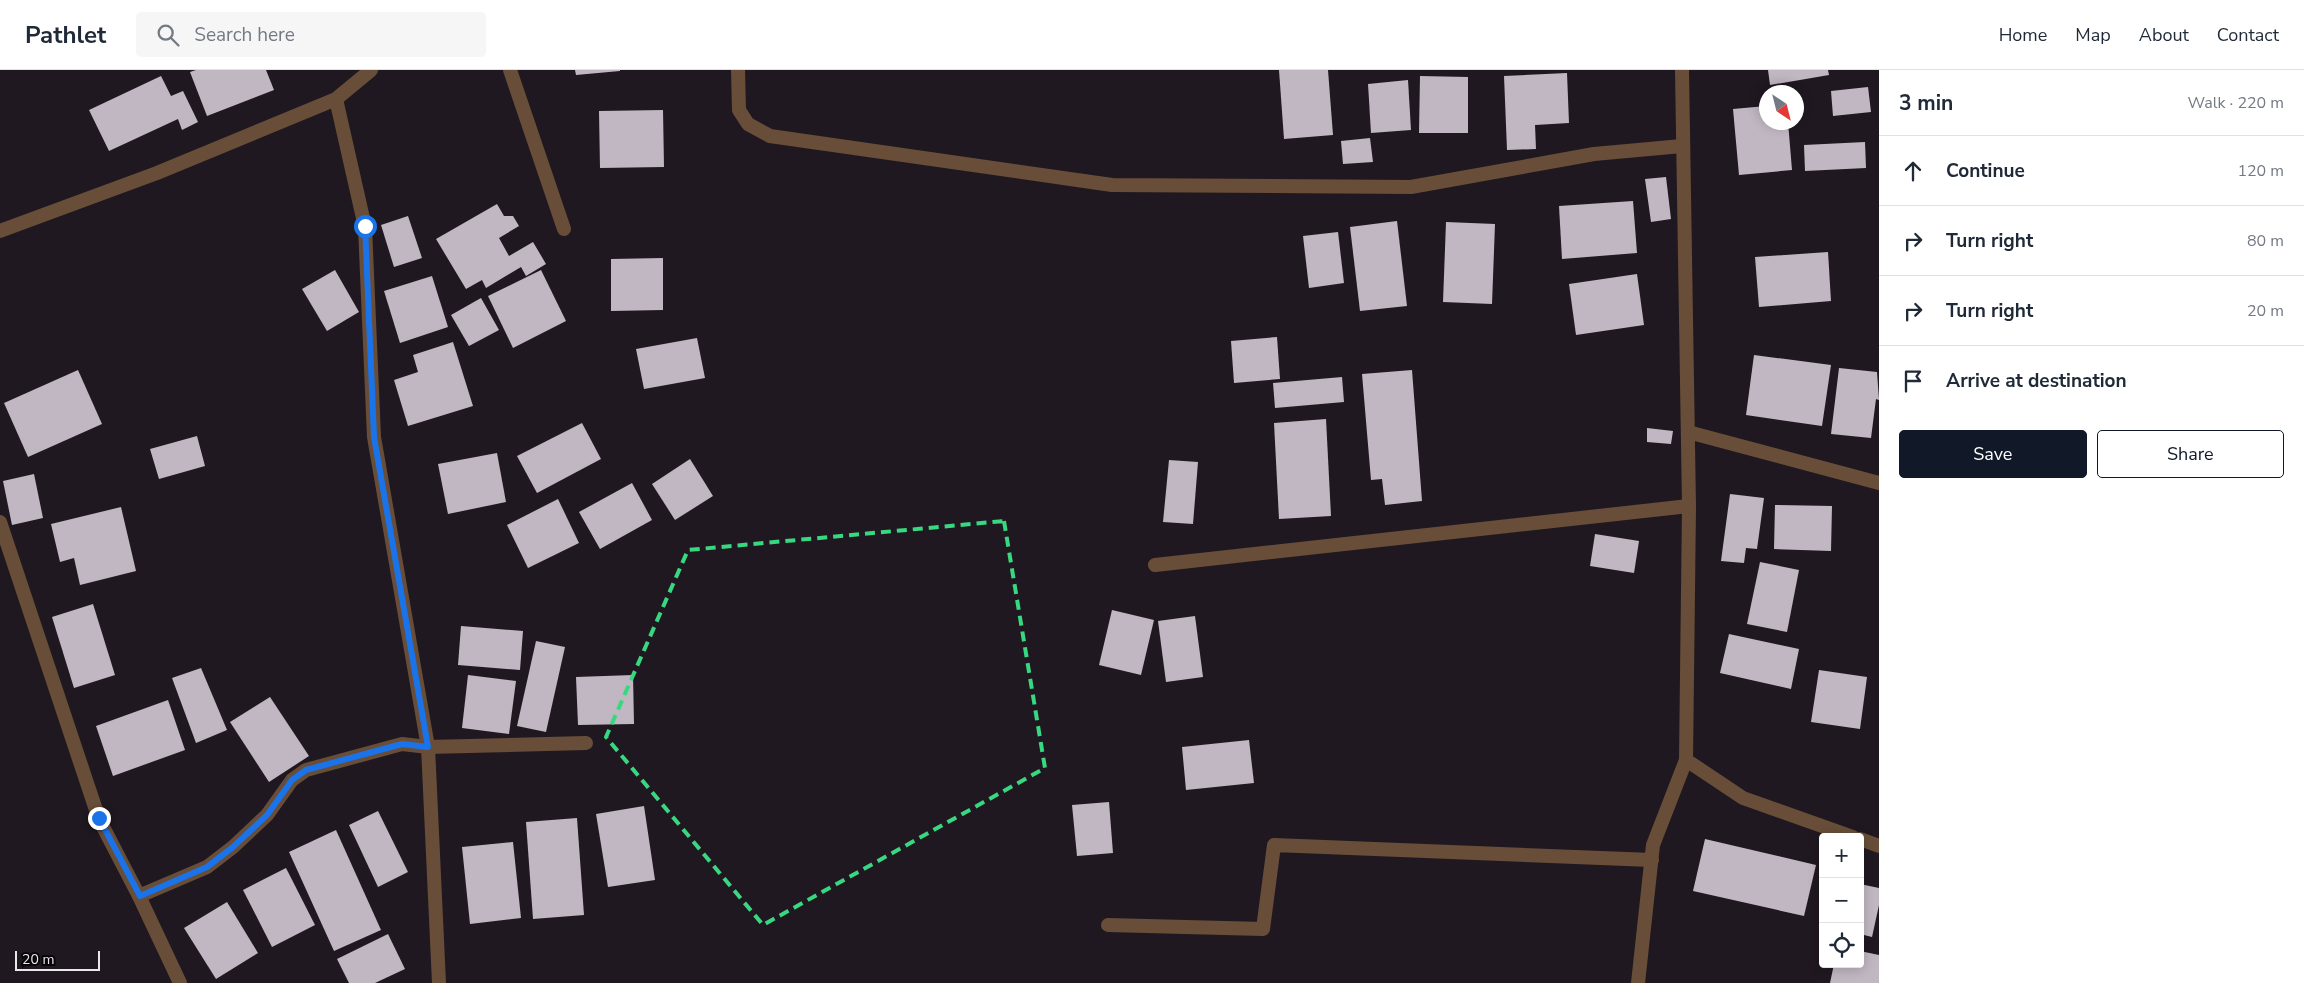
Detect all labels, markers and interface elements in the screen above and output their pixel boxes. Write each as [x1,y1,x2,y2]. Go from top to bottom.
search box [136,12,486,57]
text: Pathlet [25,19,106,51]
icon: search [154,21,182,49]
text: Search here [194,22,295,48]
text: Home [1999,23,2047,47]
text: Map [2075,23,2111,47]
text: About [2139,23,2189,47]
text: Contact [2217,23,2279,47]
north arrow [1759,85,1804,130]
text: 3 min [1899,89,1953,117]
text: Walk · 220 m [2188,92,2284,114]
icon: ahead [1899,157,1927,185]
text: Continue [1946,158,2025,184]
text: 120 m [2237,160,2284,182]
route start [354,215,377,238]
icon: right [1899,227,1927,255]
text: Turn right [1946,228,2033,254]
text: 80 m [2247,230,2284,252]
icon: right [1899,297,1927,325]
text: Turn right [1946,298,2033,324]
text: 20 m [2247,300,2284,322]
icon: arrive [1899,367,1927,395]
text: Arrive at destination [1946,368,2127,394]
button: Save [1899,430,2087,478]
button: Share [2097,430,2284,478]
route end [88,807,111,830]
map controls [1819,833,1864,968]
button: + [1819,833,1864,878]
button: − [1819,878,1864,923]
button: locate [1819,923,1864,968]
scale bar [15,948,100,971]
text: 20 m [22,950,54,969]

